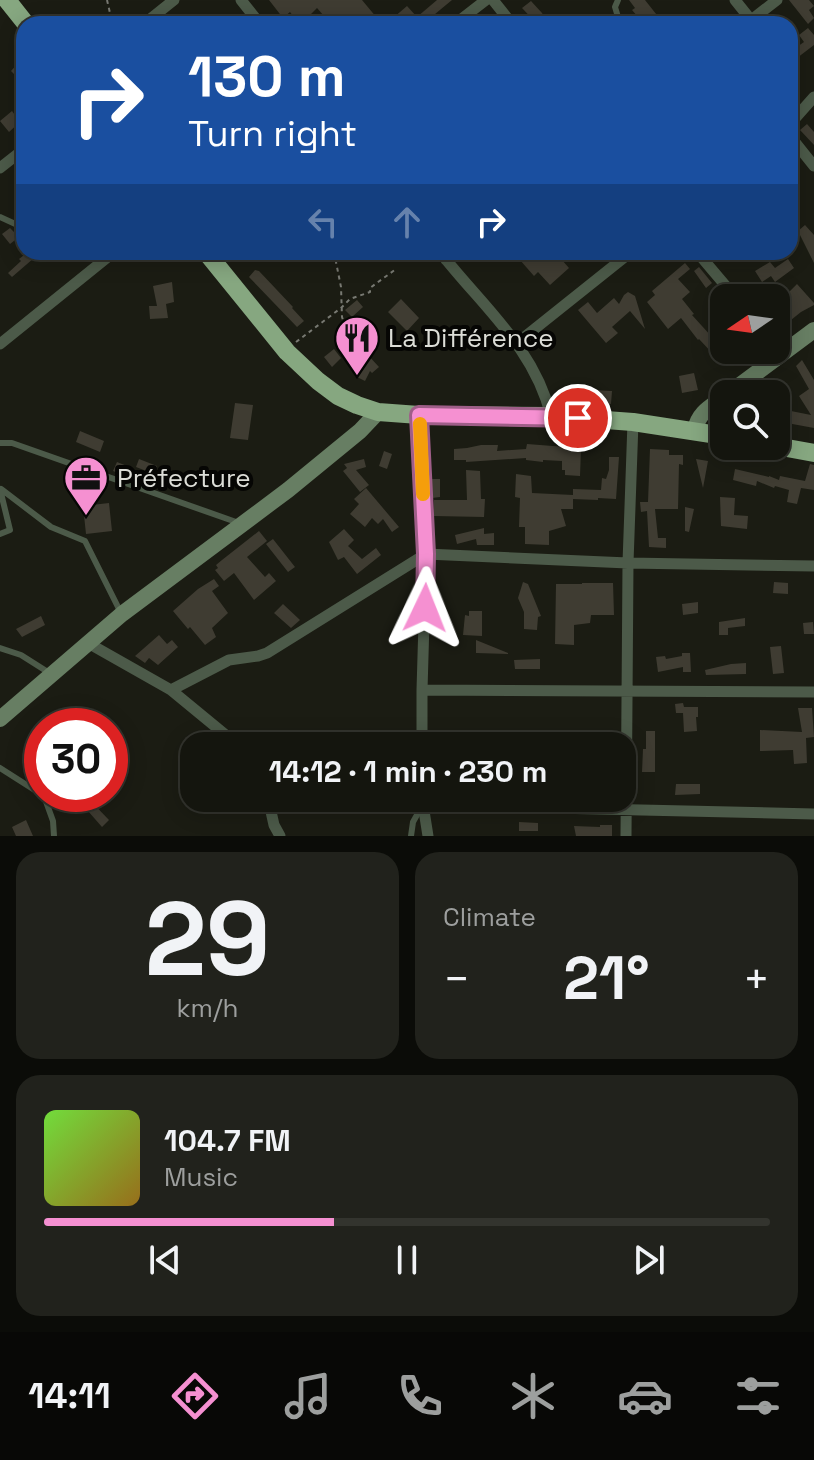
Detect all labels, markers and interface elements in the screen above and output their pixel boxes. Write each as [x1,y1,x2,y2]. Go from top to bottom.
text: 130 m [188,41,346,112]
icon: right [56,48,160,152]
text: Turn right [188,111,357,157]
icon: left [301,200,345,244]
icon: ahead [385,200,429,244]
icon: right [469,200,513,244]
north arrow [710,284,790,364]
map controls [710,284,790,460]
restaurant icon: La Différence [333,314,381,377]
place label: La Différence [388,321,554,355]
button: search [710,380,790,460]
pin [544,384,612,452]
icon: arrive [556,396,600,440]
office icon: Préfecture [62,454,110,517]
place label: Préfecture [117,461,251,495]
position arrow [383,566,467,650]
speed limit sign: 30 [24,708,128,812]
text: 14:12 · 1 min · 230 m [269,752,547,791]
text: 29 [145,873,270,1005]
text: Climate [443,900,536,934]
text: 21° [563,940,650,1017]
text: − [443,951,470,1007]
text: + [743,951,770,1007]
text: km/h [177,991,238,1025]
text: 104.7 FM [164,1121,291,1160]
text: Music [164,1160,238,1194]
icon: previous [143,1238,187,1282]
icon: pause [385,1238,429,1282]
icon: next [627,1238,671,1282]
icon: directions [167,1368,223,1424]
icon: music [280,1368,336,1424]
icon: phone [392,1368,448,1424]
icon: climate [505,1368,561,1424]
icon: car [617,1368,673,1424]
icon: filters [730,1368,786,1424]
text: 14:11 [28,1373,111,1419]

